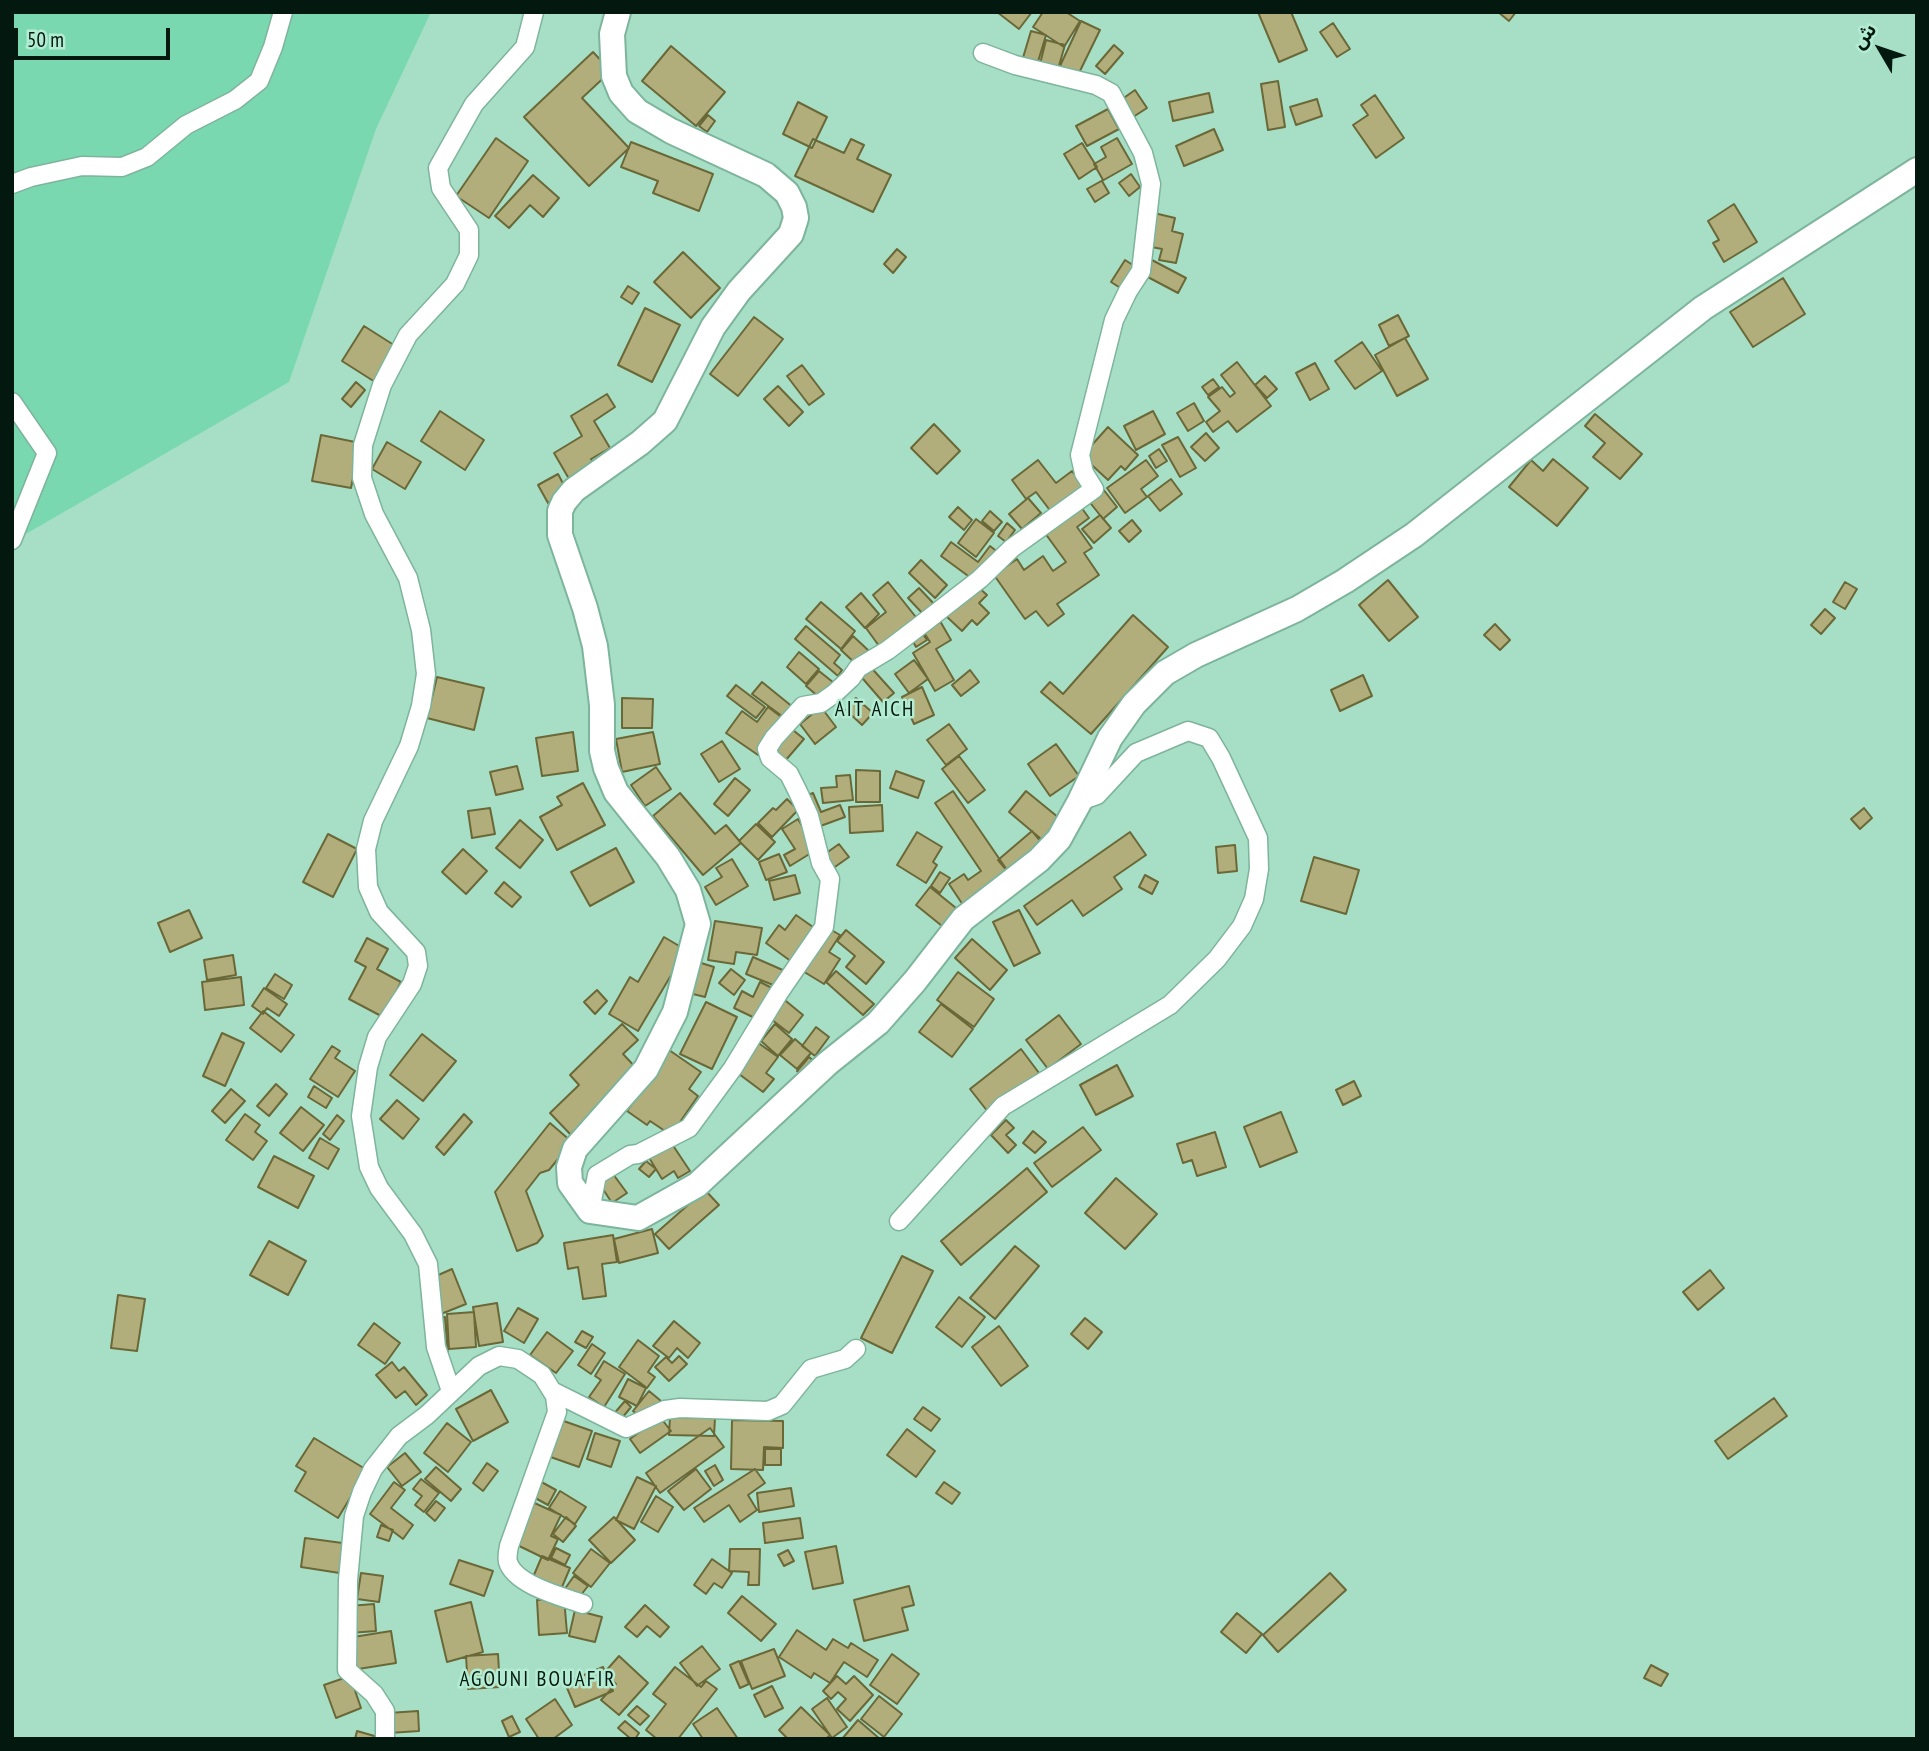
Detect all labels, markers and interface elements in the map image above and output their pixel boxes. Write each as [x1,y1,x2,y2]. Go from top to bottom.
scale bar [18,14,173,58]
north arrow [1845,14,1915,84]
text: ش [1846,18,1881,53]
text: 50 m [27,26,64,53]
district label: AIT AICH [836,697,914,723]
district label: AGOUNI BOUAFIR [461,1667,615,1693]

